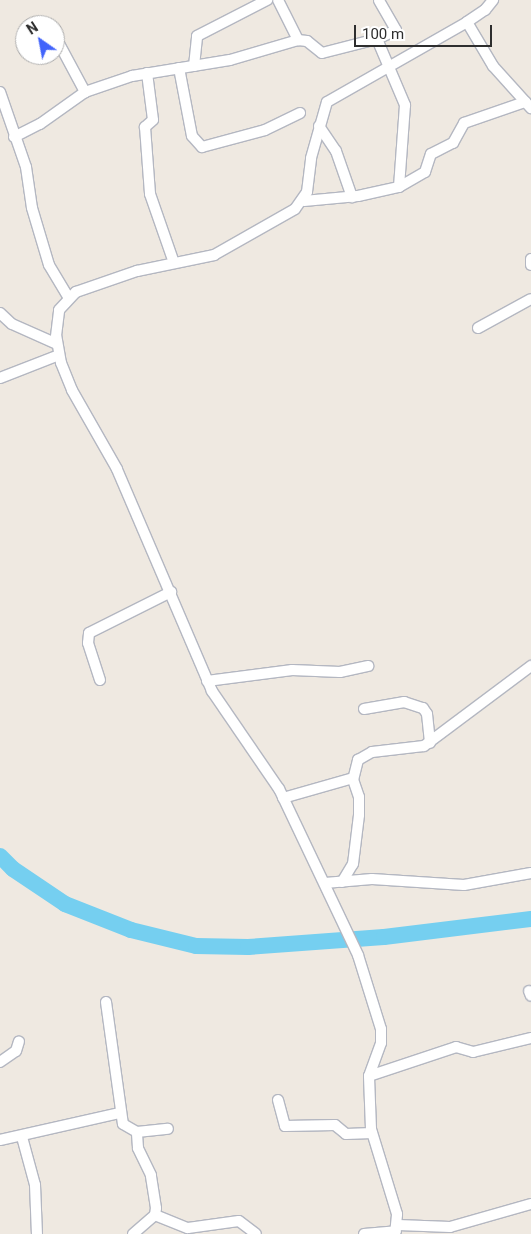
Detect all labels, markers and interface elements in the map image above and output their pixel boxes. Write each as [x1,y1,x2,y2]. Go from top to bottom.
north arrow [15,15,65,65]
scale bar [356,15,494,47]
text: N [24,19,41,38]
text: 100 m [362,25,404,43]

